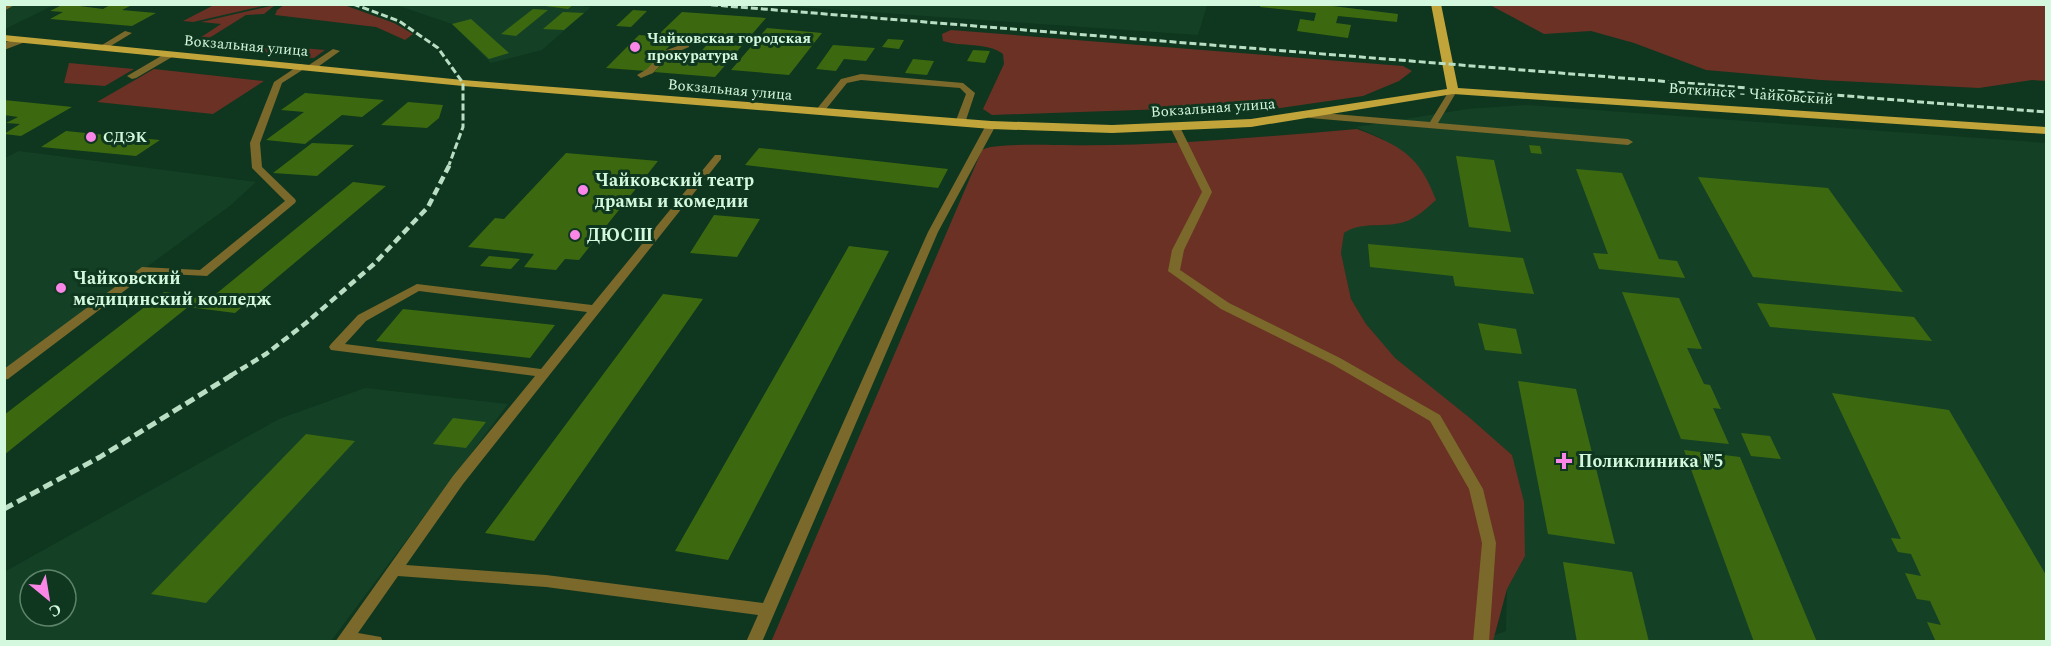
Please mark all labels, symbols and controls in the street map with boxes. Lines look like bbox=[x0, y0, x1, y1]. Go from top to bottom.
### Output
place label: Чайковская городская прокуратура bbox=[647, 27, 811, 67]
street label: Вокзальная улица bbox=[183, 29, 310, 63]
marker: Чайковская городская прокуратура bbox=[628, 40, 642, 54]
street label: Вокзальная улица bbox=[667, 73, 794, 107]
street label: Воткинск - Чайковский bbox=[1668, 77, 1834, 111]
street label: Вокзальная улица bbox=[1150, 92, 1277, 124]
place label: СДЭК bbox=[103, 126, 147, 149]
marker: СДЭК bbox=[84, 130, 98, 144]
place label: Чайковский театр драмы и комедии bbox=[595, 167, 754, 215]
marker: Чайковский театр драмы и комедии bbox=[576, 183, 590, 197]
place label: ДЮСШ bbox=[587, 222, 653, 249]
marker: ДЮСШ bbox=[568, 228, 582, 242]
place label: Чайковский медицинский колледж bbox=[73, 265, 272, 313]
marker: Чайковский медицинский колледж bbox=[54, 281, 68, 295]
place label: Поликлиника №5 bbox=[1578, 448, 1724, 475]
marker: Поликлиника №5 bbox=[1555, 452, 1573, 470]
north arrow bbox=[18, 568, 78, 628]
text: С bbox=[44, 597, 66, 623]

